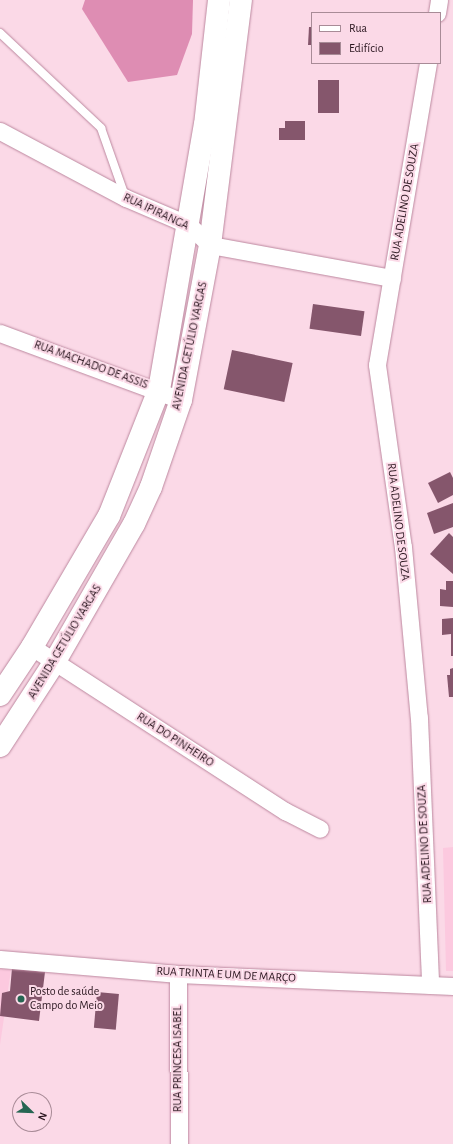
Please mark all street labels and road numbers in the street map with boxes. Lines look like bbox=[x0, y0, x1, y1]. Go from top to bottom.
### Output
street label: RUA ADELINO DE SOUZA bbox=[388, 142, 422, 262]
street label: RUA IPIRANGA bbox=[121, 190, 191, 234]
street label: AVENIDA GETÚLIO VARGAS bbox=[169, 280, 211, 412]
street label: RUA MACHADO DE ASSIS bbox=[32, 338, 150, 392]
street label: RUA ADELINO DE SOUZA bbox=[384, 462, 412, 582]
street label: AVENIDA GETÚLIO VARGAS bbox=[25, 582, 105, 702]
street label: RUA DO PINHEIRO bbox=[134, 710, 216, 770]
street label: RUA ADELINO DE SOUZA bbox=[415, 784, 435, 904]
street label: RUA TRINTA E UM DE MARÇO bbox=[156, 964, 296, 986]
street label: RUA PRINCESA ISABEL bbox=[171, 1006, 185, 1112]

